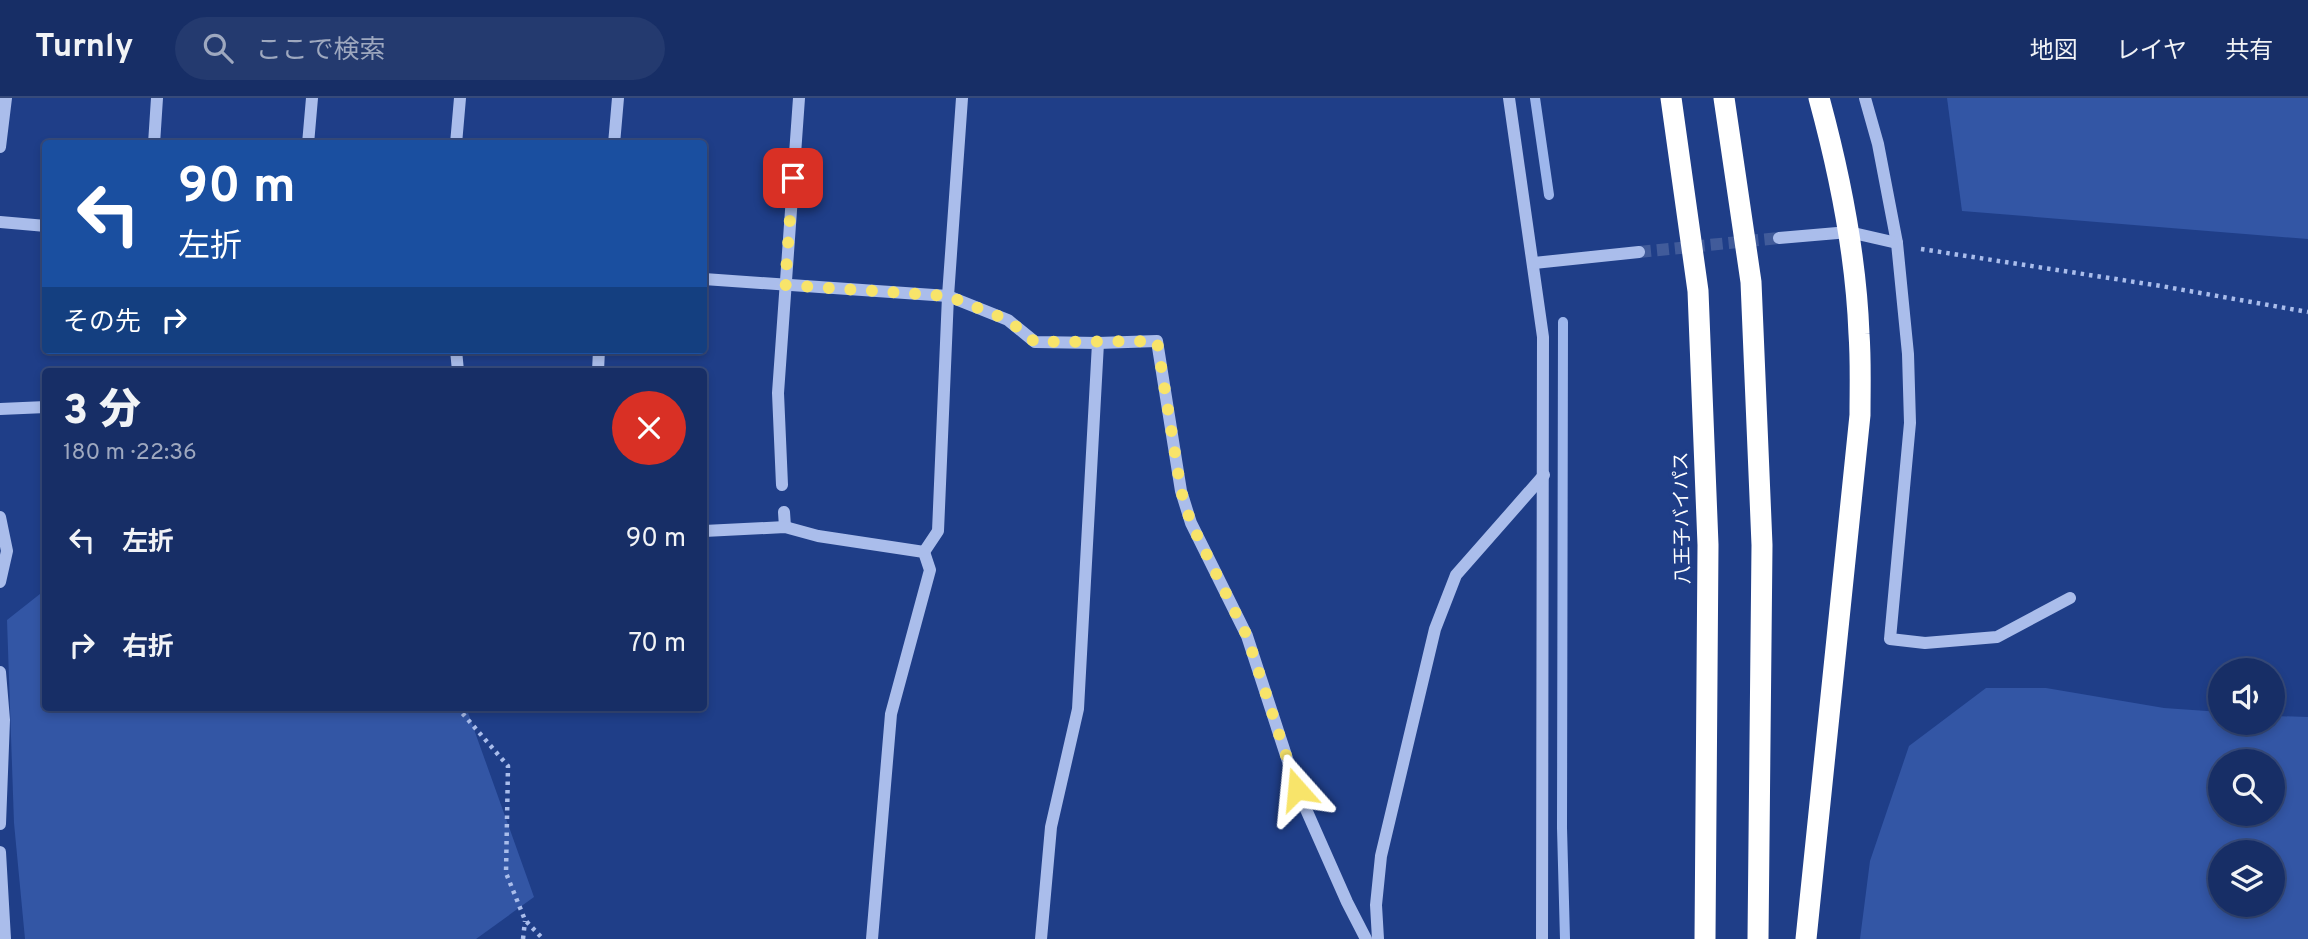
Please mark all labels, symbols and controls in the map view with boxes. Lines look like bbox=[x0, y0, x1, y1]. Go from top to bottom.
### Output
search box bbox=[175, 17, 665, 80]
text: Turnly bbox=[35, 27, 133, 69]
icon: search bbox=[199, 29, 237, 67]
text: ここで検索 bbox=[255, 35, 385, 68]
text: 地図 bbox=[2030, 37, 2078, 67]
text: レイヤ bbox=[2116, 37, 2187, 67]
text: 共有 bbox=[2225, 37, 2273, 67]
pin bbox=[763, 148, 823, 208]
text: 90 m bbox=[178, 158, 296, 220]
icon: arrive bbox=[774, 159, 812, 197]
icon: left bbox=[63, 168, 154, 259]
text: 左折 bbox=[178, 228, 242, 268]
icon: right bbox=[155, 301, 193, 339]
text: その先 bbox=[63, 307, 141, 340]
text: 3 分 bbox=[63, 386, 141, 439]
button: close bbox=[612, 391, 686, 465]
text: 180 m · 22:36 bbox=[63, 439, 197, 468]
street label: 八王子バイパス bbox=[1670, 451, 1696, 585]
icon: left bbox=[63, 521, 101, 559]
text: 90 m bbox=[626, 523, 686, 556]
text: 左折 bbox=[122, 527, 174, 560]
icon: right bbox=[63, 626, 101, 664]
text: 70 m bbox=[628, 628, 686, 661]
text: 右折 bbox=[122, 632, 174, 665]
map controls bbox=[2208, 658, 2285, 917]
button: sound bbox=[2208, 658, 2285, 735]
button: search bbox=[2208, 749, 2285, 826]
position arrow bbox=[1260, 752, 1334, 826]
button: layers bbox=[2208, 840, 2285, 917]

